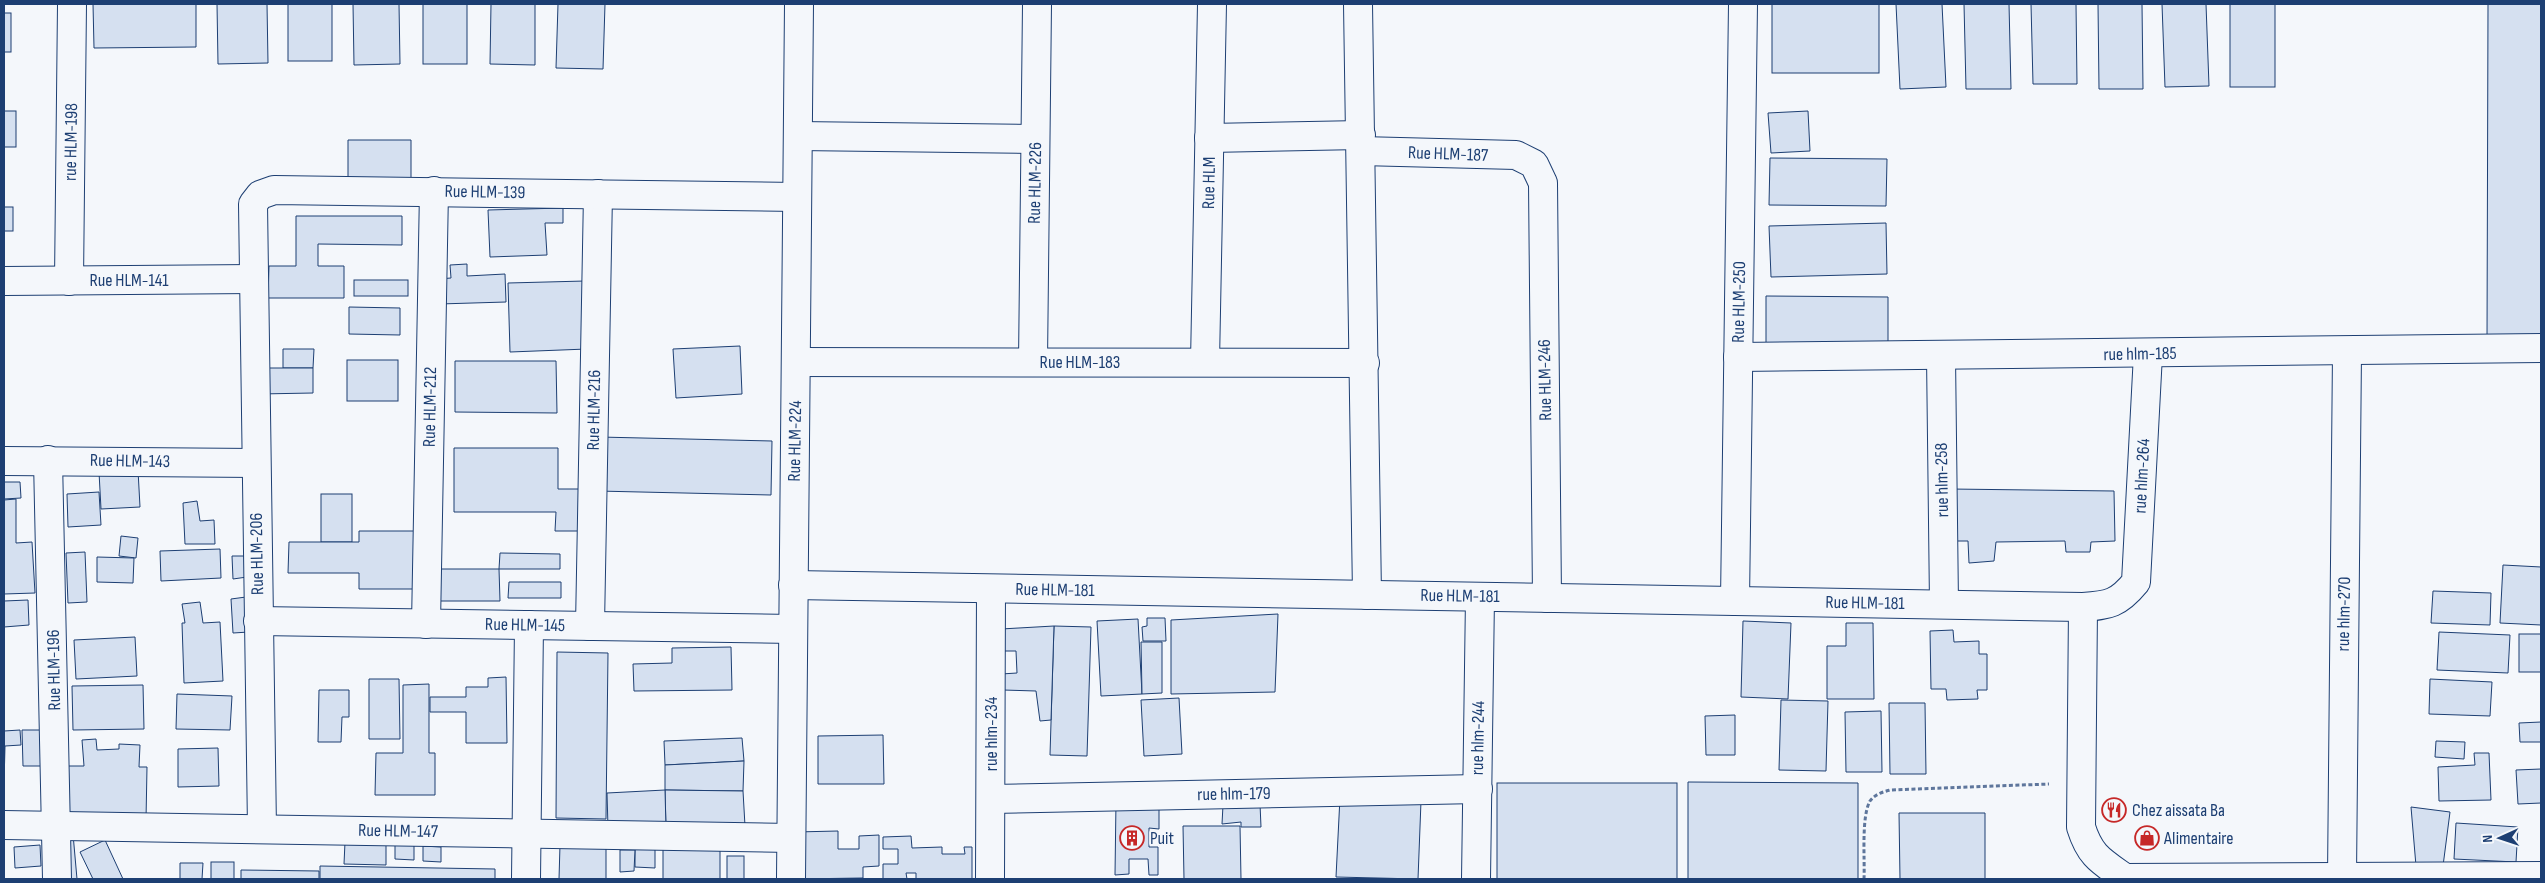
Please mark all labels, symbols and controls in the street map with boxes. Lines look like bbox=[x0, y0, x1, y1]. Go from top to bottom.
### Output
street label: rue HLM-198 bbox=[60, 103, 82, 181]
street label: Rue HLM-226 bbox=[1024, 142, 1046, 224]
street label: Rue HLM-187 bbox=[1407, 142, 1489, 166]
street label: Rue HLM bbox=[1198, 157, 1220, 209]
street label: Rue HLM-139 bbox=[444, 181, 526, 203]
street label: Rue HLM-250 bbox=[1728, 261, 1750, 343]
street label: Rue HLM-141 bbox=[89, 270, 169, 291]
street label: Rue HLM-246 bbox=[1534, 339, 1556, 421]
street label: rue hlm-185 bbox=[2103, 343, 2177, 365]
street label: Rue HLM-183 bbox=[1040, 352, 1120, 373]
street label: Rue HLM-212 bbox=[419, 367, 441, 447]
street label: Rue HLM-216 bbox=[583, 369, 605, 451]
street label: Rue HLM-224 bbox=[784, 400, 806, 482]
street label: rue hlm-264 bbox=[2130, 437, 2154, 514]
street label: rue hlm-258 bbox=[1931, 442, 1953, 517]
street label: Rue HLM-143 bbox=[90, 450, 170, 472]
street label: Rue HLM-206 bbox=[246, 513, 268, 595]
street label: rue hlm-270 bbox=[2333, 577, 2355, 651]
street label: Rue HLM-181 bbox=[1015, 579, 1096, 601]
street label: Rue HLM-181 bbox=[1420, 585, 1501, 607]
street label: Rue HLM-181 bbox=[1825, 592, 1906, 614]
street label: Rue HLM-145 bbox=[485, 614, 565, 636]
street label: Rue HLM-196 bbox=[43, 629, 65, 711]
street label: rue hlm-234 bbox=[981, 696, 1002, 771]
street label: rue hlm-244 bbox=[1467, 700, 1489, 775]
street label: rue hlm-179 bbox=[1197, 783, 1271, 805]
restaurant icon: Chez aissata Ba bbox=[2101, 797, 2127, 823]
place label: Chez aissata Ba bbox=[2132, 800, 2225, 821]
north arrow bbox=[2475, 813, 2525, 863]
street label: Rue HLM-147 bbox=[358, 820, 439, 842]
building icon: Puit bbox=[1119, 825, 1145, 851]
shop icon: Alimentaire bbox=[2134, 825, 2160, 851]
place label: Puit bbox=[1150, 828, 1174, 849]
place label: Alimentaire bbox=[2163, 828, 2233, 849]
text: N bbox=[2479, 834, 2496, 843]

